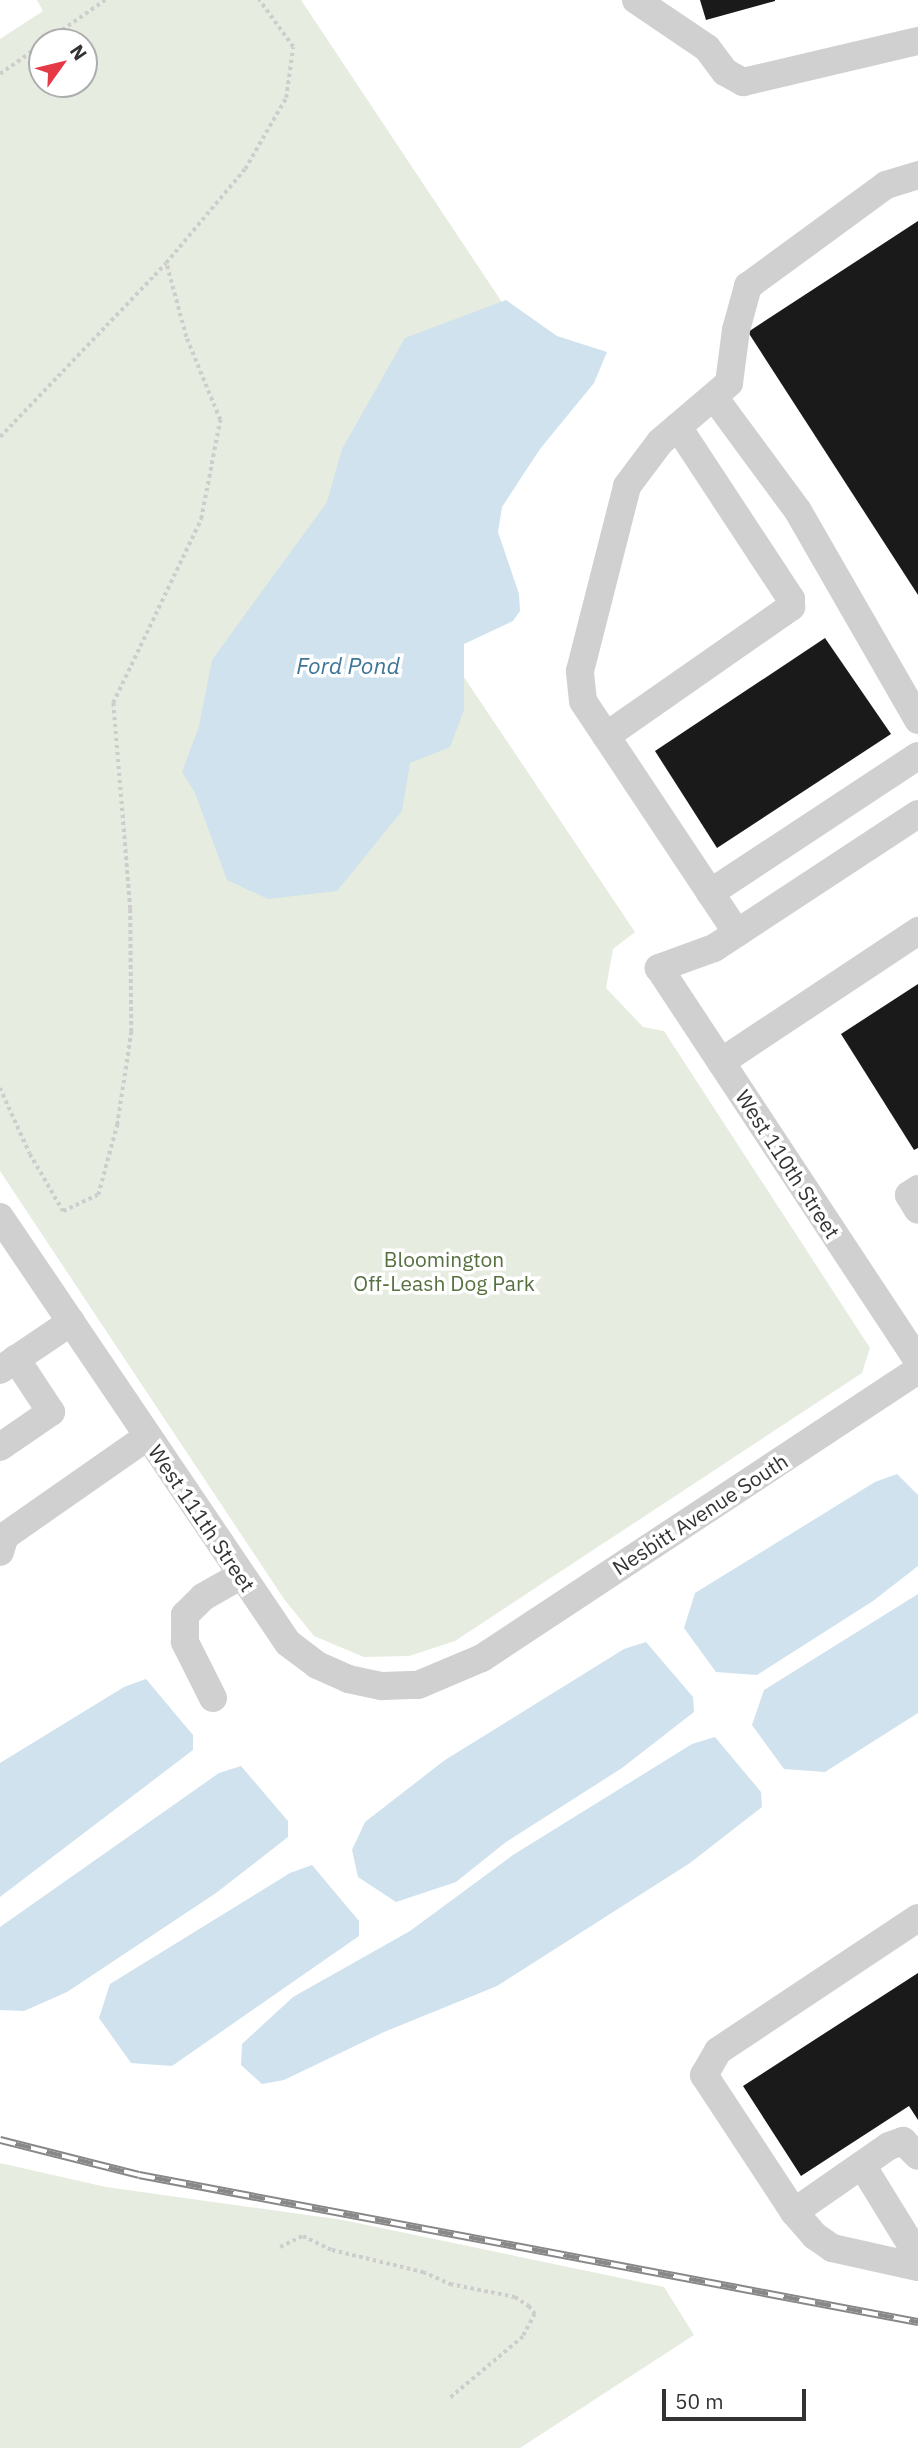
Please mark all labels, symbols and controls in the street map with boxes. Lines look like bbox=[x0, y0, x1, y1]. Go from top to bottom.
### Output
north arrow bbox=[28, 28, 98, 98]
text: N bbox=[65, 40, 93, 65]
water label: Ford Pond bbox=[296, 651, 400, 679]
street label: West 110th Street bbox=[731, 1085, 845, 1243]
park label: Bloomington Off-Leash Dog Park bbox=[353, 1246, 535, 1296]
street label: West 111th Street bbox=[143, 1440, 261, 1596]
street label: Nesbitt Avenue South bbox=[608, 1448, 792, 1580]
scale bar bbox=[666, 2374, 810, 2418]
text: 50 m bbox=[675, 2387, 724, 2415]

